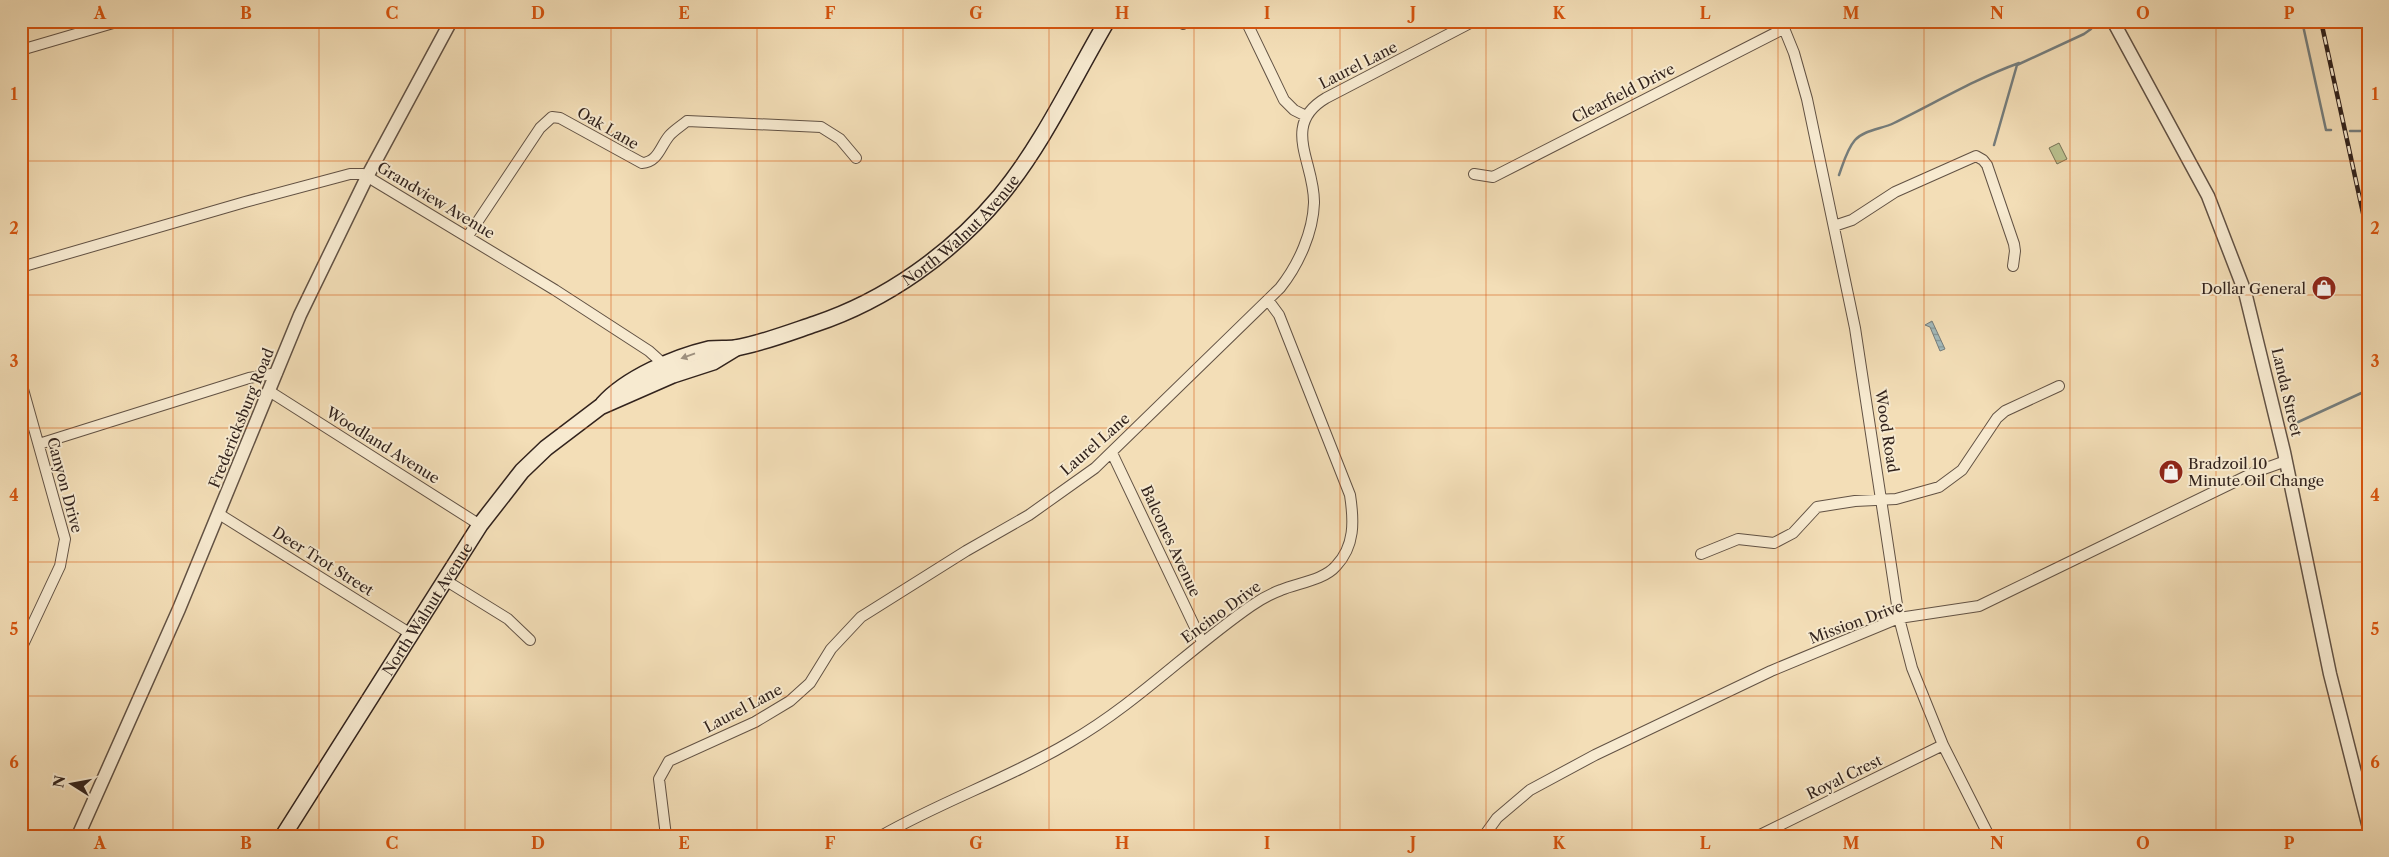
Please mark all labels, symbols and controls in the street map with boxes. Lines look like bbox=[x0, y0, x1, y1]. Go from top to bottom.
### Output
text: A bbox=[93, 3, 107, 23]
text: B bbox=[240, 3, 252, 23]
text: C bbox=[386, 3, 398, 23]
text: D bbox=[531, 3, 545, 23]
text: E bbox=[678, 3, 690, 23]
text: F bbox=[825, 3, 836, 23]
text: G bbox=[969, 3, 983, 23]
text: H bbox=[1115, 3, 1129, 23]
text: I bbox=[1264, 3, 1271, 23]
text: J bbox=[1407, 3, 1416, 23]
text: K bbox=[1553, 3, 1567, 23]
text: L bbox=[1699, 3, 1711, 23]
text: M bbox=[1843, 3, 1860, 23]
text: N bbox=[1990, 3, 2004, 23]
text: O bbox=[2136, 3, 2150, 23]
text: P bbox=[2284, 3, 2295, 23]
street label: Laurel Lane bbox=[1316, 37, 1400, 93]
street label: Clearfield Drive bbox=[1568, 59, 1678, 127]
text: 1 bbox=[10, 84, 18, 104]
text: 1 bbox=[2371, 84, 2379, 104]
street label: Oak Lane bbox=[574, 103, 642, 153]
street label: Grandview Avenue bbox=[374, 157, 498, 243]
street label: North Walnut Avenue bbox=[898, 171, 1023, 289]
text: 2 bbox=[9, 218, 19, 238]
text: 2 bbox=[2370, 218, 2380, 238]
shop icon: Dollar General bbox=[2311, 275, 2337, 301]
place label: Dollar General bbox=[2201, 279, 2307, 298]
street label: Fredericksburg Road bbox=[204, 345, 278, 491]
street label: Landa Street bbox=[2268, 346, 2307, 439]
text: 3 bbox=[9, 351, 19, 371]
text: 3 bbox=[2370, 351, 2380, 371]
one-way arrow bbox=[681, 353, 696, 360]
street label: Wood Road bbox=[1871, 387, 1903, 474]
street label: Woodland Avenue bbox=[322, 402, 443, 488]
street label: Laurel Lane bbox=[1057, 409, 1133, 479]
street label: Canyon Drive bbox=[43, 435, 87, 535]
place label: Bradzoil 10 Minute Oil Change bbox=[2188, 454, 2324, 490]
shop icon: Bradzoil 10 Minute Oil Change bbox=[2158, 459, 2184, 485]
street label: Balcones Avenue bbox=[1137, 482, 1205, 600]
text: 4 bbox=[9, 485, 19, 505]
text: 4 bbox=[2370, 485, 2380, 505]
street label: Deer Trot Street bbox=[269, 522, 378, 600]
street label: North Walnut Avenue bbox=[378, 539, 476, 679]
street label: Encino Drive bbox=[1177, 577, 1265, 647]
street label: Mission Drive bbox=[1806, 596, 1906, 648]
text: 5 bbox=[10, 619, 19, 639]
text: 5 bbox=[2371, 619, 2380, 639]
street label: Laurel Lane bbox=[701, 680, 785, 736]
street label: Royal Crest bbox=[1803, 750, 1886, 803]
text: 6 bbox=[9, 752, 19, 772]
text: 6 bbox=[2370, 752, 2380, 772]
north arrow bbox=[48, 760, 98, 810]
text: N bbox=[49, 774, 69, 789]
text: A bbox=[93, 833, 107, 853]
text: B bbox=[240, 833, 252, 853]
text: C bbox=[386, 833, 398, 853]
text: D bbox=[531, 833, 545, 853]
text: E bbox=[678, 833, 690, 853]
text: F bbox=[825, 833, 836, 853]
text: G bbox=[969, 833, 983, 853]
text: H bbox=[1115, 833, 1129, 853]
text: I bbox=[1264, 833, 1271, 853]
text: J bbox=[1407, 833, 1416, 853]
text: K bbox=[1553, 833, 1567, 853]
text: L bbox=[1699, 833, 1711, 853]
text: M bbox=[1843, 833, 1860, 853]
text: N bbox=[1990, 833, 2004, 853]
text: O bbox=[2136, 833, 2150, 853]
text: P bbox=[2284, 833, 2295, 853]

